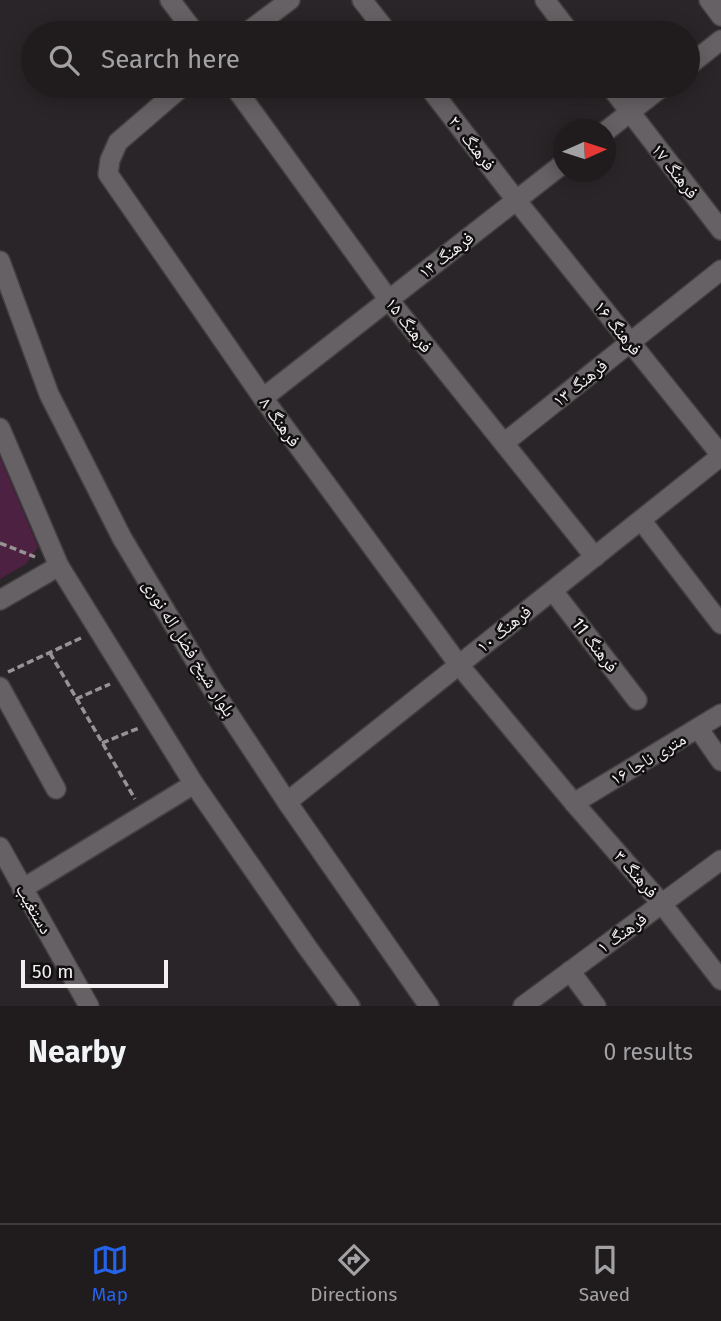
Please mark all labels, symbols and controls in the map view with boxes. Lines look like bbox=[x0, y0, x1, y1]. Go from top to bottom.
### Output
search box bbox=[21, 21, 700, 98]
icon: search bbox=[45, 41, 83, 79]
text: Search here bbox=[101, 44, 240, 75]
street label: فرهنگ ۲۰ bbox=[444, 111, 500, 175]
north arrow bbox=[553, 119, 616, 182]
street label: فرهنگ ۱۷ bbox=[647, 139, 703, 203]
street label: فرهنگ ۱۴ bbox=[414, 227, 478, 283]
street label: فرهنگ ۱۵ bbox=[381, 293, 437, 357]
street label: فرهنگ ۱۶ bbox=[589, 296, 647, 360]
street label: فرهنگ ۱۳ bbox=[548, 354, 612, 412]
street label: فرهنگ ۸ bbox=[255, 393, 305, 451]
street label: بلوار شیخ فضل اله نوری bbox=[137, 575, 240, 722]
street label: فرهنگ ۱۰ bbox=[472, 600, 536, 658]
street label: فرهنگ 11 bbox=[567, 613, 623, 677]
street label: ۱۶ متری ناجا bbox=[606, 728, 690, 790]
street label: فرهنگ ۳ bbox=[609, 846, 663, 902]
street label: دستغیب bbox=[11, 880, 57, 938]
street label: فرهنگ ۱ bbox=[593, 908, 651, 958]
scale bar bbox=[21, 957, 168, 989]
text: 50 m bbox=[32, 960, 73, 983]
text: Nearby bbox=[28, 1034, 126, 1070]
text: 0 results bbox=[603, 1038, 693, 1066]
tab: Map bbox=[91, 1241, 129, 1306]
tab: Directions bbox=[310, 1241, 397, 1306]
tab: Saved bbox=[579, 1241, 630, 1306]

